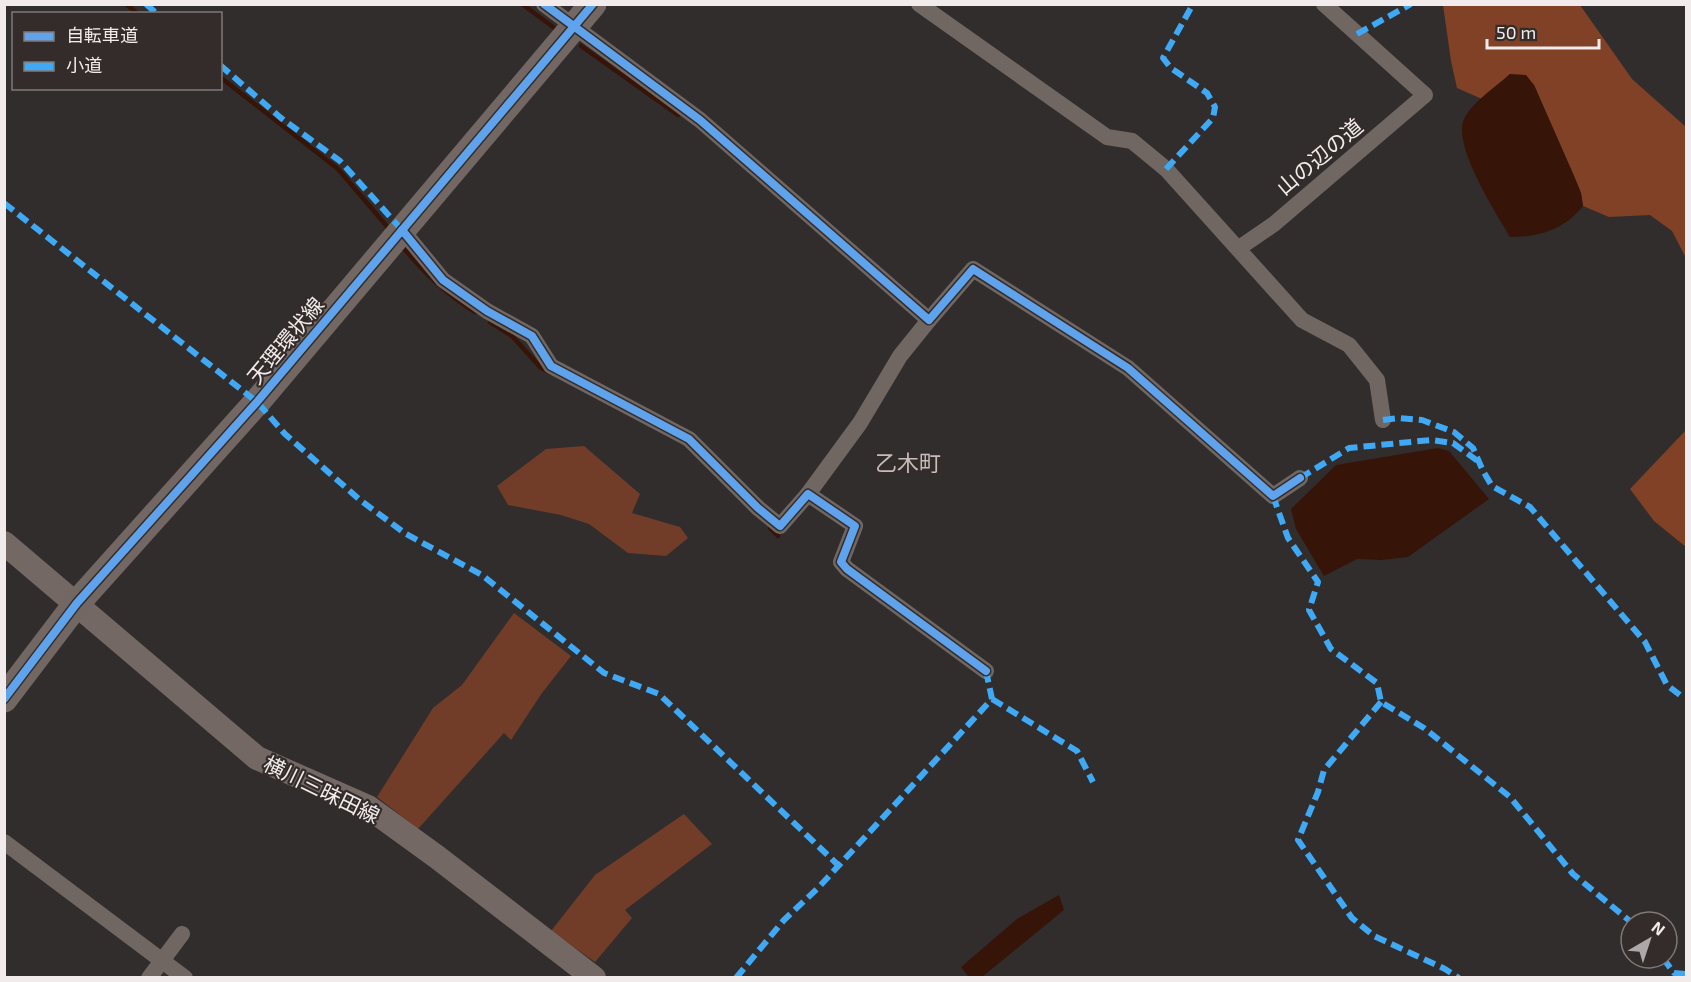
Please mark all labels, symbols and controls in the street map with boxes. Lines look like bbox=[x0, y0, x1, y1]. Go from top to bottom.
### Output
legend bbox=[12, 12, 222, 90]
scale bar bbox=[1487, 12, 1600, 50]
text: 50 m bbox=[1496, 21, 1536, 43]
text: 自転車道 bbox=[66, 24, 138, 46]
text: 小道 bbox=[66, 54, 102, 76]
street label: 山の辺の道 bbox=[1271, 113, 1367, 199]
street label: 天理環状線 bbox=[242, 292, 328, 388]
district label: 乙木町 bbox=[875, 449, 941, 475]
street label: 横川三昧田線 bbox=[260, 750, 384, 828]
north arrow bbox=[1619, 910, 1679, 970]
text: N bbox=[1648, 917, 1669, 939]

